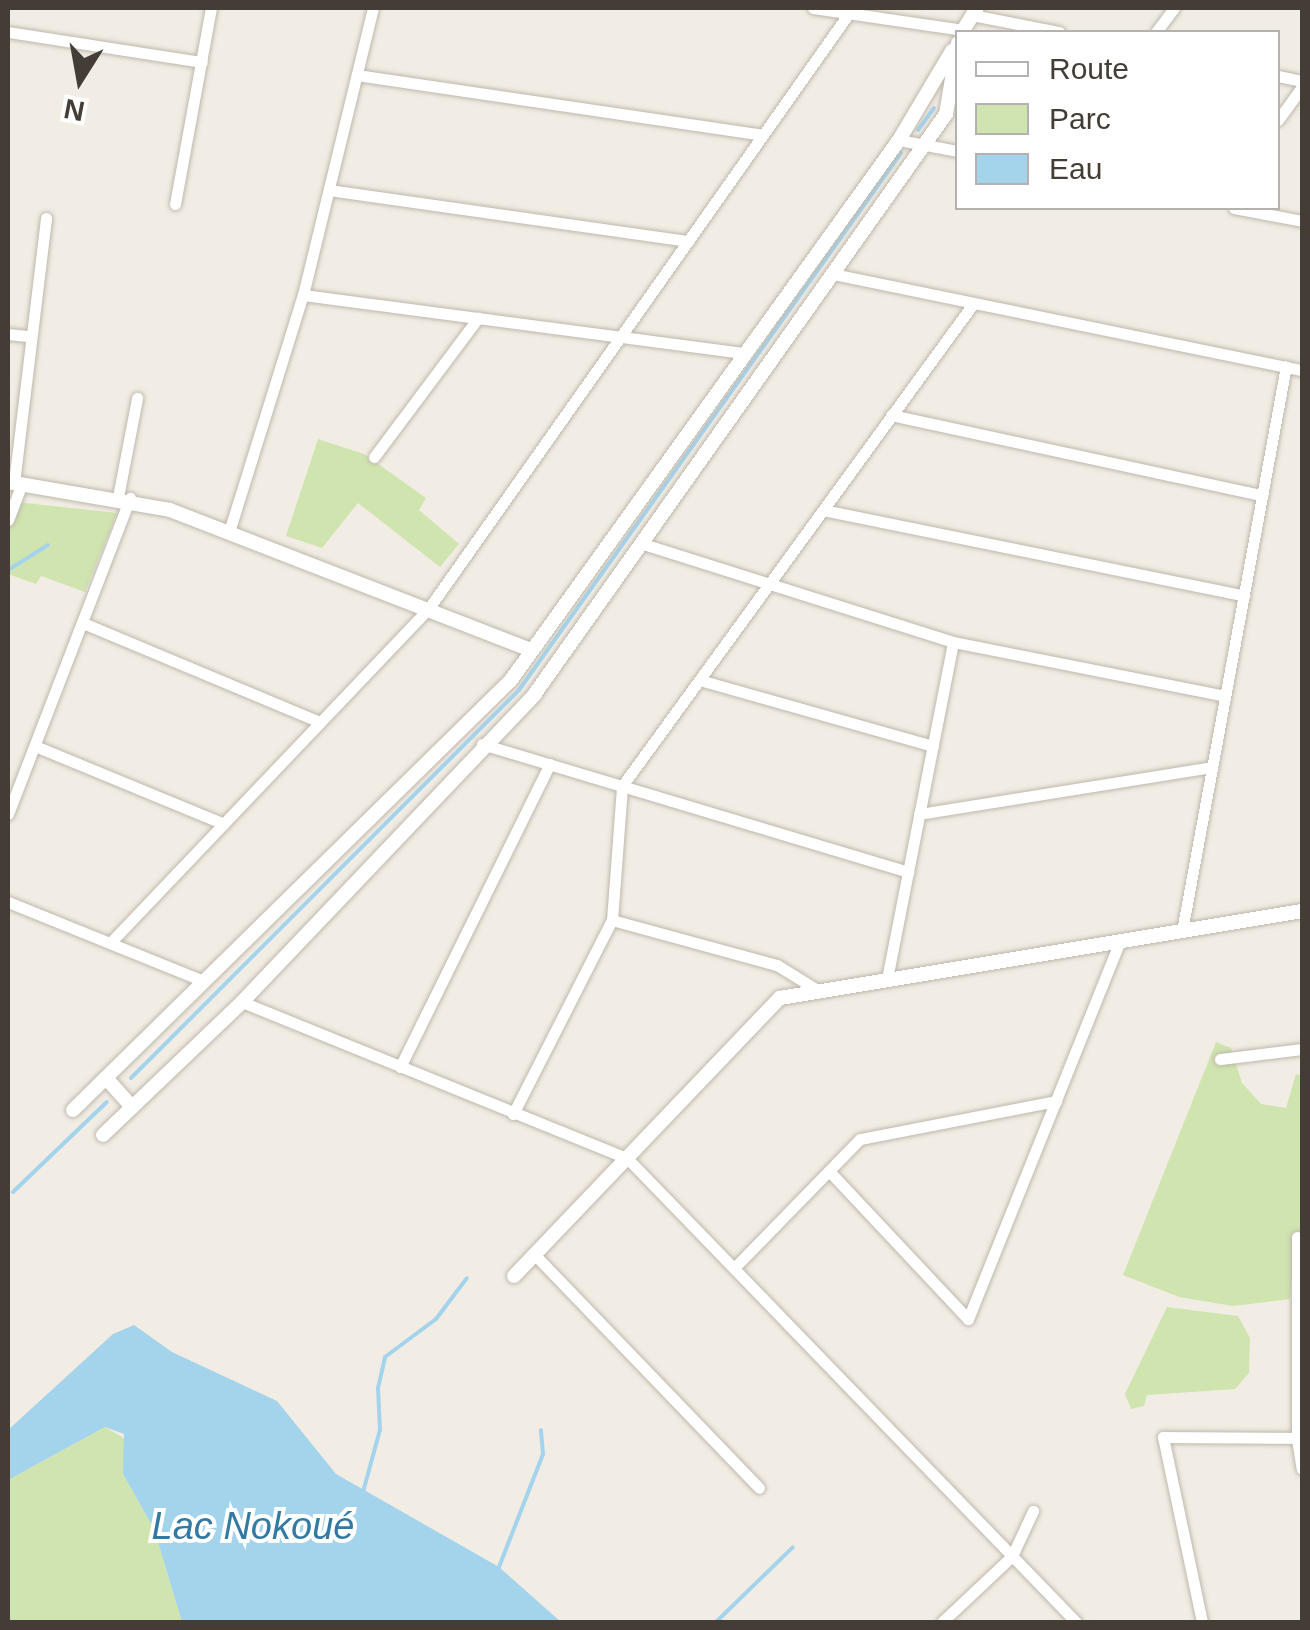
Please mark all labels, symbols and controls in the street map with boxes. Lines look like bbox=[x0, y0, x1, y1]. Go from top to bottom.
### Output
north arrow bbox=[30, 30, 130, 130]
legend bbox=[955, 30, 1280, 210]
text: Route bbox=[1049, 52, 1129, 85]
text: N bbox=[61, 93, 87, 127]
text: Parc bbox=[1049, 102, 1111, 135]
text: Eau bbox=[1049, 152, 1102, 185]
water label: Lac Nokoué bbox=[152, 1504, 354, 1550]

